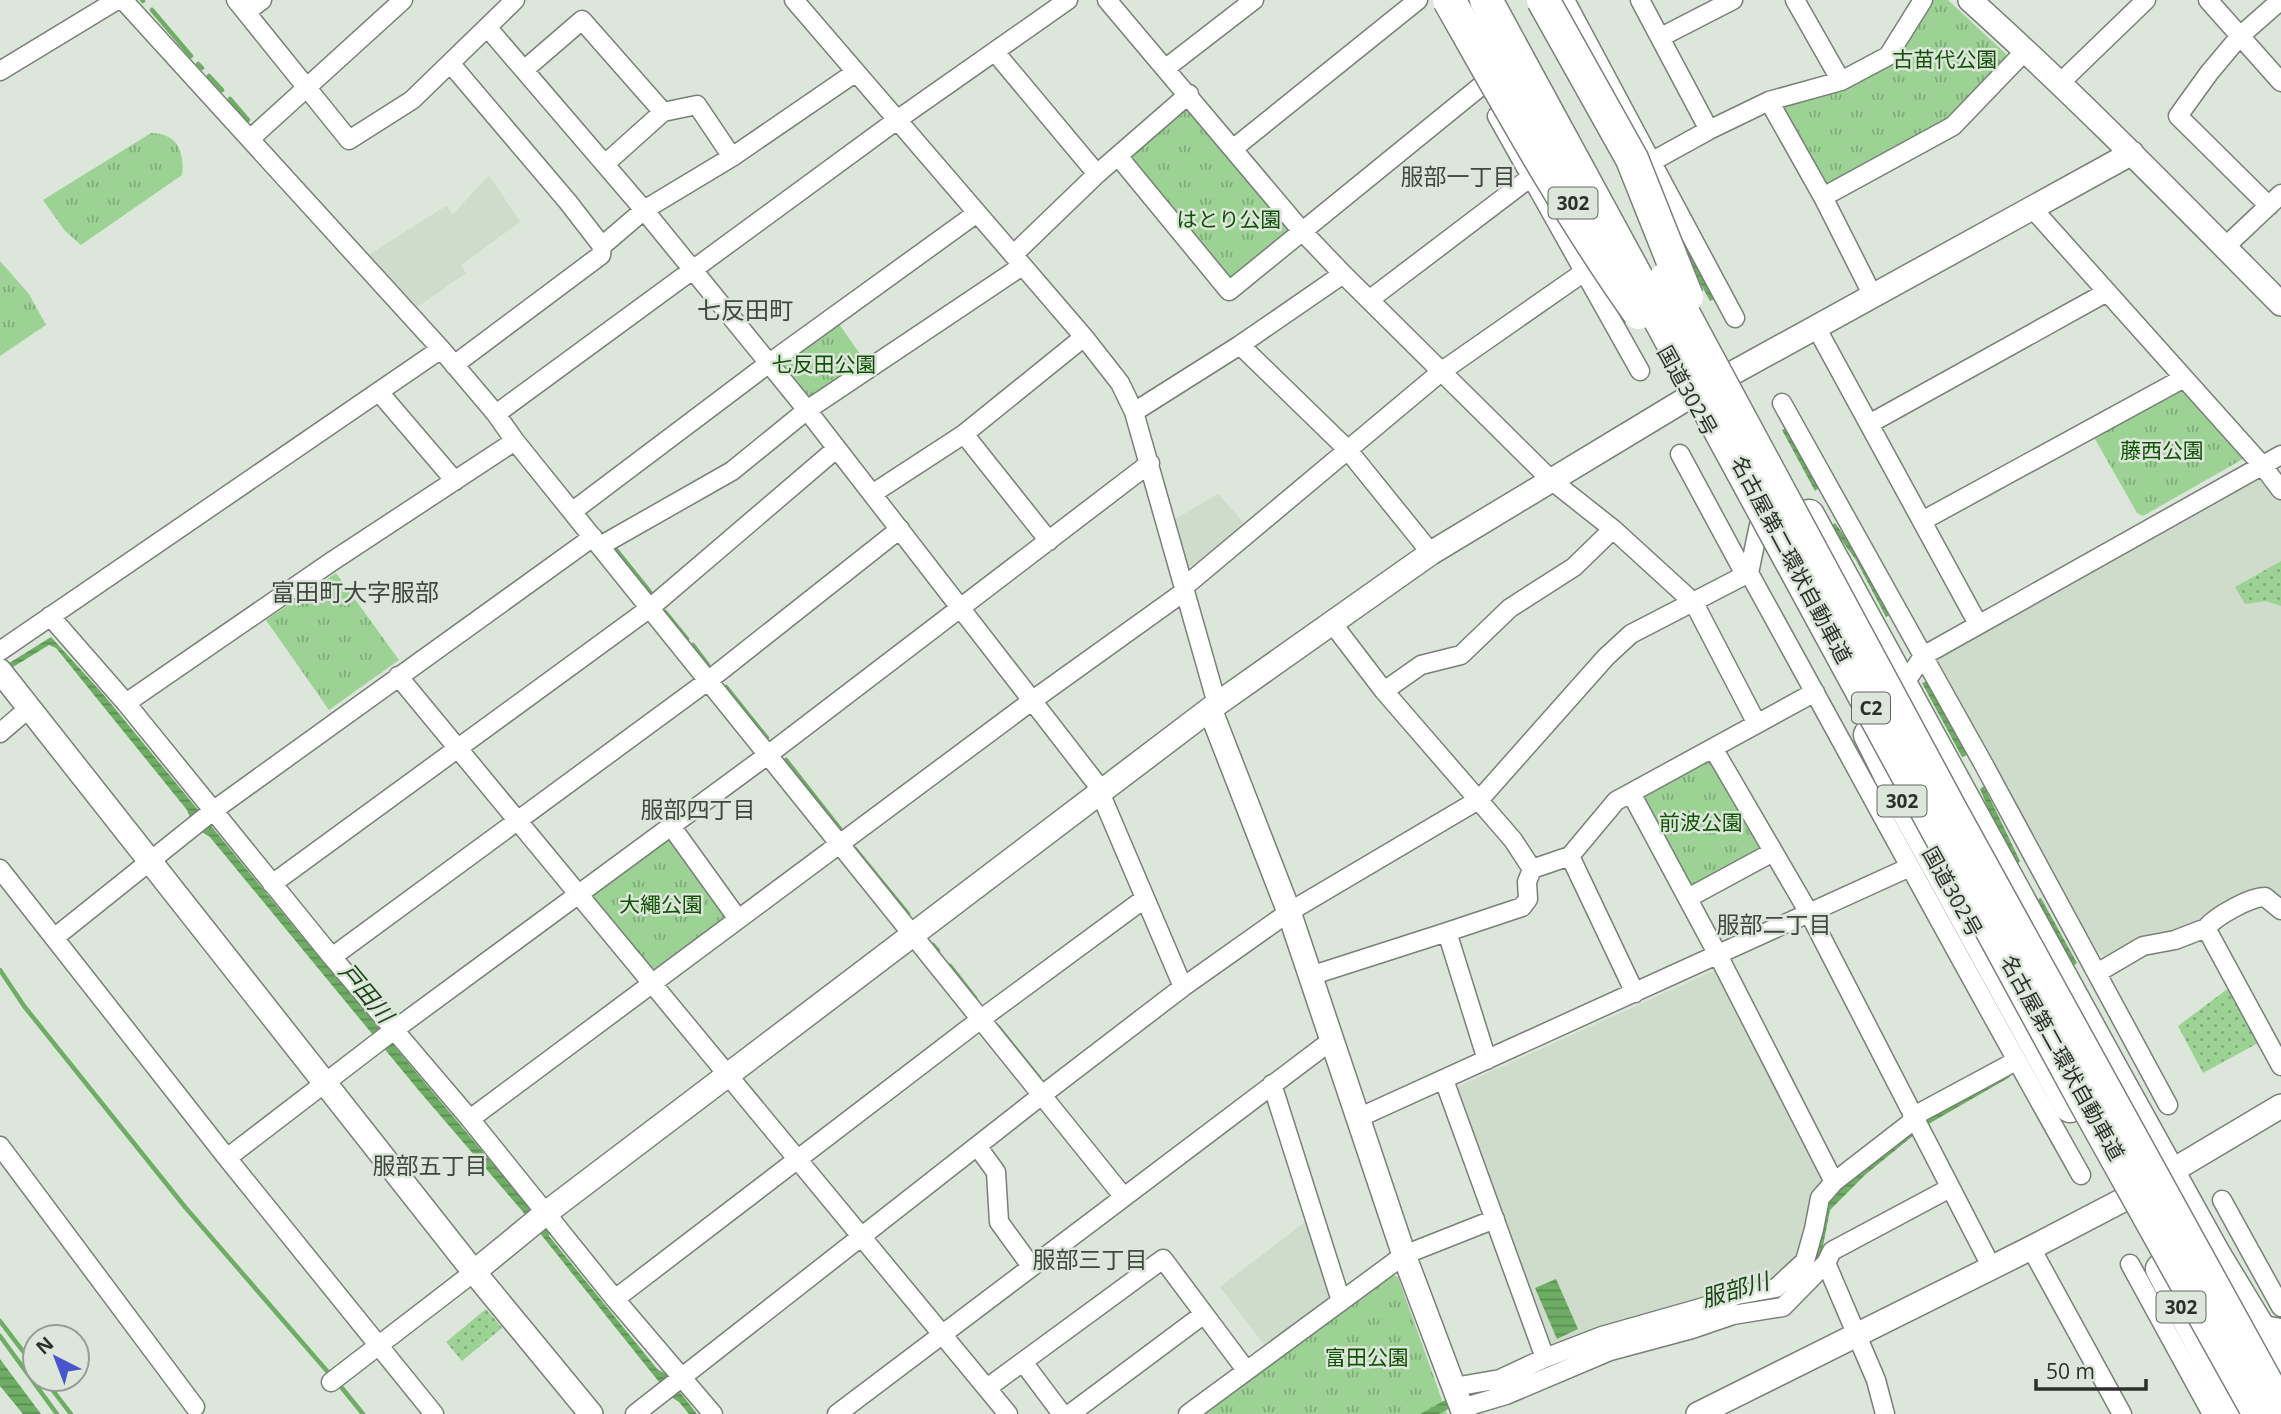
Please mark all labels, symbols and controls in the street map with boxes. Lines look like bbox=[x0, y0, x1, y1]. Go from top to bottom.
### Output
park label: 古苗代公園 bbox=[1893, 45, 1998, 73]
district label: 服部一丁目 bbox=[1401, 160, 1516, 192]
road number: 302 bbox=[1548, 188, 1598, 218]
park label: はとり公園 bbox=[1177, 205, 1282, 233]
district label: 七反田町 bbox=[697, 293, 793, 326]
street label: 国道302号 bbox=[1652, 340, 1724, 441]
park label: 七反田公園 bbox=[772, 350, 877, 378]
park label: 藤西公園 bbox=[2120, 436, 2204, 464]
street label: 名古屋第二環状自動車道 bbox=[1725, 451, 1858, 668]
district label: 富田町大字服部 bbox=[271, 575, 439, 608]
road number: C2 bbox=[1852, 692, 1890, 723]
road number: 302 bbox=[1878, 786, 1926, 816]
district label: 服部四丁目 bbox=[641, 793, 756, 825]
park label: 前波公園 bbox=[1659, 808, 1743, 836]
street label: 国道302号 bbox=[1917, 841, 1989, 942]
park label: 大繩公園 bbox=[619, 890, 703, 918]
district label: 服部二丁目 bbox=[1717, 908, 1832, 940]
street label: 名古屋第二環状自動車道 bbox=[1995, 950, 2131, 1165]
water label: 戸田川 bbox=[332, 956, 403, 1031]
district label: 服部五丁目 bbox=[373, 1149, 488, 1181]
district label: 服部三丁目 bbox=[1033, 1243, 1148, 1275]
water label: 服部川 bbox=[1697, 1263, 1775, 1314]
road number: 302 bbox=[2156, 1292, 2206, 1322]
north arrow bbox=[21, 1323, 91, 1393]
text: N bbox=[30, 1331, 59, 1360]
park label: 富田公園 bbox=[1325, 1343, 1409, 1371]
scale bar bbox=[2036, 1348, 2146, 1392]
text: 50 m bbox=[2046, 1357, 2095, 1385]

